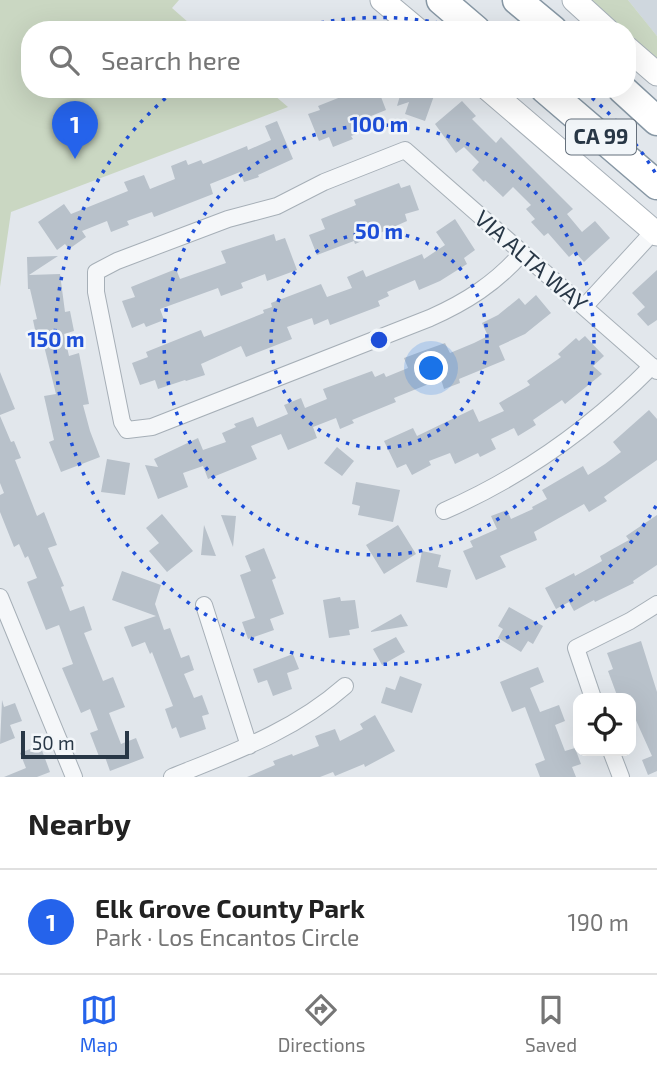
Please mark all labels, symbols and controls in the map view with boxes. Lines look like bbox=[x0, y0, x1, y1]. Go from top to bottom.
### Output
search box bbox=[21, 21, 636, 98]
icon: search bbox=[45, 41, 83, 79]
text: Search here bbox=[101, 44, 241, 75]
pin: 1 bbox=[52, 101, 98, 159]
text: 100 m bbox=[350, 111, 408, 136]
road number: CA 99 bbox=[566, 120, 636, 154]
street label: VIA ALTA WAY bbox=[470, 204, 594, 317]
text: 50 m bbox=[355, 218, 403, 243]
text: 150 m bbox=[28, 326, 84, 351]
centre of rings bbox=[367, 328, 391, 352]
your location bbox=[414, 351, 448, 385]
map controls bbox=[573, 693, 636, 756]
button: locate bbox=[573, 693, 636, 756]
scale bar bbox=[21, 728, 130, 760]
text: 50 m bbox=[32, 731, 75, 754]
text: Nearby bbox=[28, 805, 131, 841]
text: Elk Grove County Park bbox=[95, 892, 365, 923]
text: 1 bbox=[46, 908, 56, 936]
text: 190 m bbox=[568, 908, 629, 936]
text: Park · Los Encantos Circle bbox=[95, 923, 359, 951]
tab: Map bbox=[80, 991, 118, 1056]
tab: Directions bbox=[278, 991, 365, 1056]
tab: Saved bbox=[525, 991, 577, 1056]

